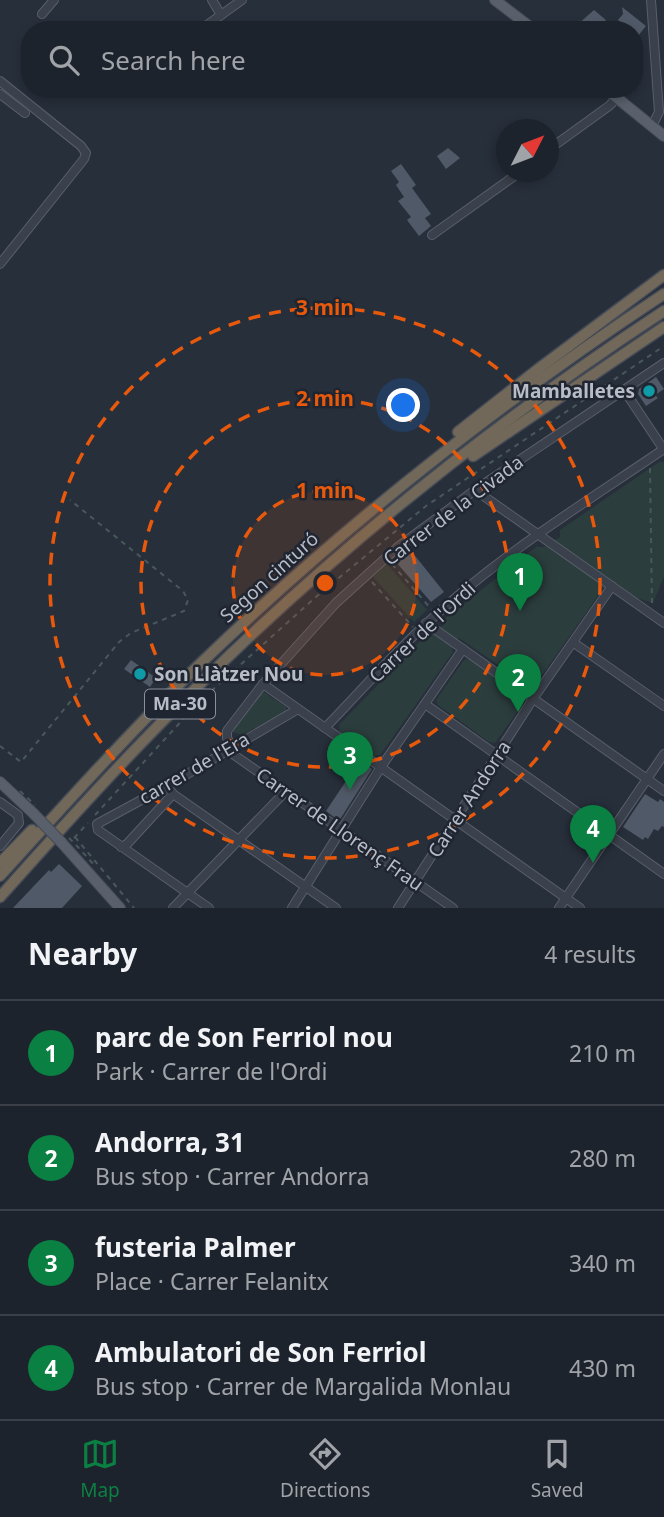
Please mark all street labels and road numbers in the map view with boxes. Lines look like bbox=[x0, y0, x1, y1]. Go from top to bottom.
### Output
street label: Carrer de la Civada bbox=[378, 449, 528, 571]
street label: Segon cinturó bbox=[214, 526, 324, 628]
street label: Carrer de l'Ordi bbox=[363, 576, 481, 688]
road number: Ma-30 bbox=[145, 690, 215, 718]
street label: carrer de l'Era bbox=[134, 726, 254, 810]
street label: Carrer Andorra bbox=[421, 736, 517, 862]
street label: Carrer de Llorenç Frau bbox=[251, 761, 429, 897]

